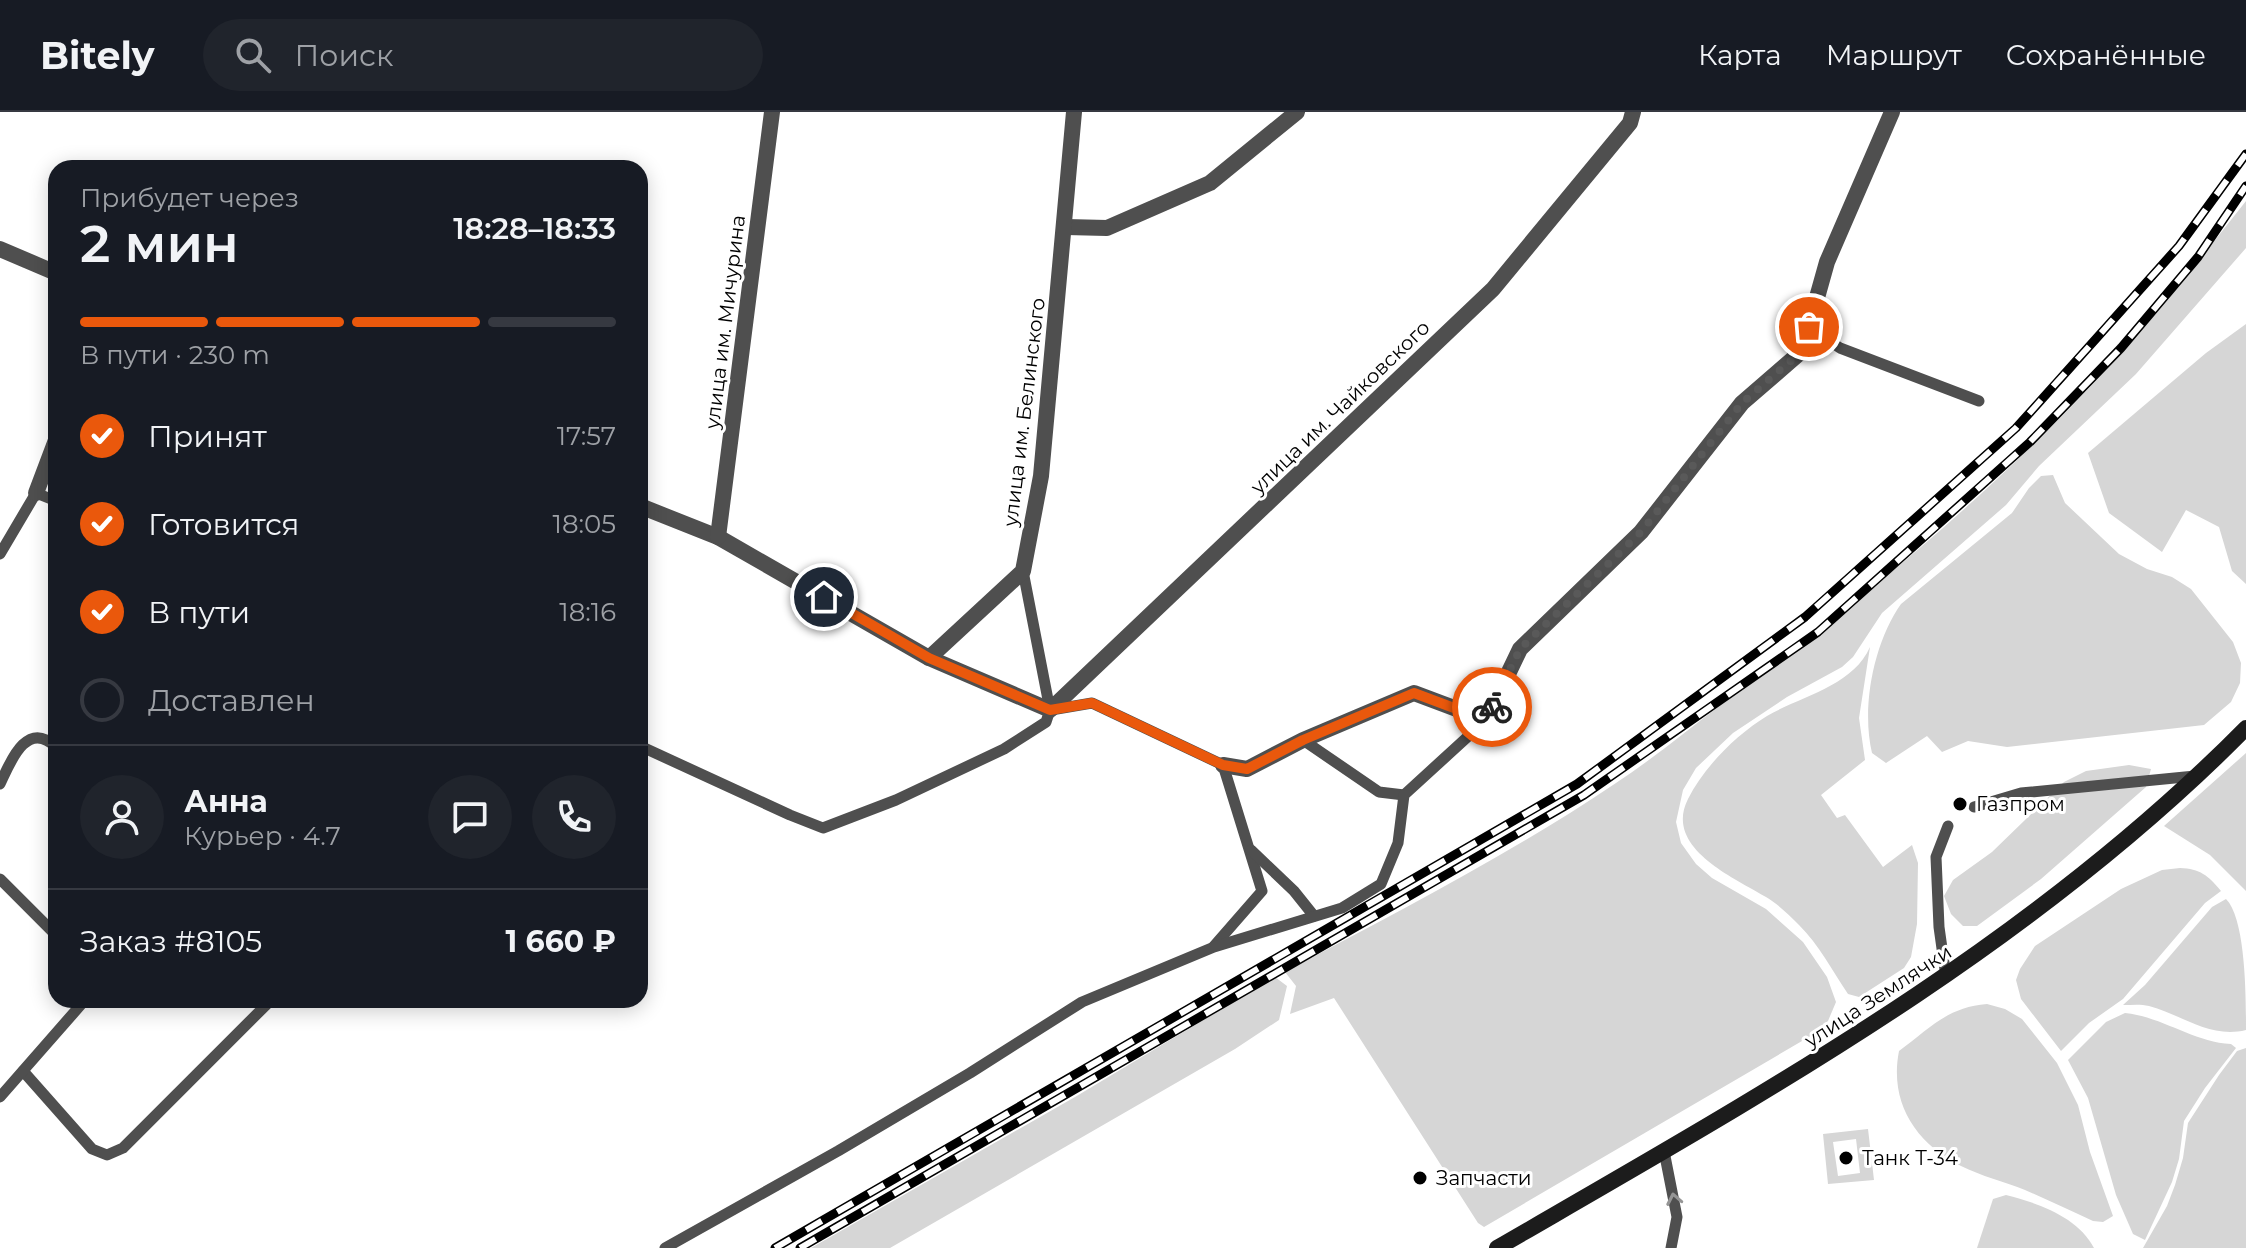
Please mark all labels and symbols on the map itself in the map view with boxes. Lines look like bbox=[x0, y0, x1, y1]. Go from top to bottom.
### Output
street label: улица им. Мичурина bbox=[700, 214, 750, 431]
pin bbox=[1775, 293, 1843, 361]
street label: улица им. Белинского bbox=[998, 296, 1050, 529]
street label: улица им. Чайковского bbox=[1245, 315, 1435, 500]
pin bbox=[790, 563, 858, 631]
courier bbox=[1452, 667, 1532, 747]
place label: Газпром bbox=[1976, 792, 2065, 816]
marker: Газпром bbox=[1951, 795, 1969, 813]
street label: улица Землячки bbox=[1799, 940, 1956, 1053]
place label: Танк Т-34 bbox=[1862, 1146, 1958, 1170]
marker: Танк Т-34 bbox=[1837, 1149, 1855, 1167]
place label: Запчасти bbox=[1436, 1166, 1531, 1190]
marker: Запчасти bbox=[1411, 1169, 1429, 1187]
one-way arrow bbox=[1666, 1193, 1683, 1207]

